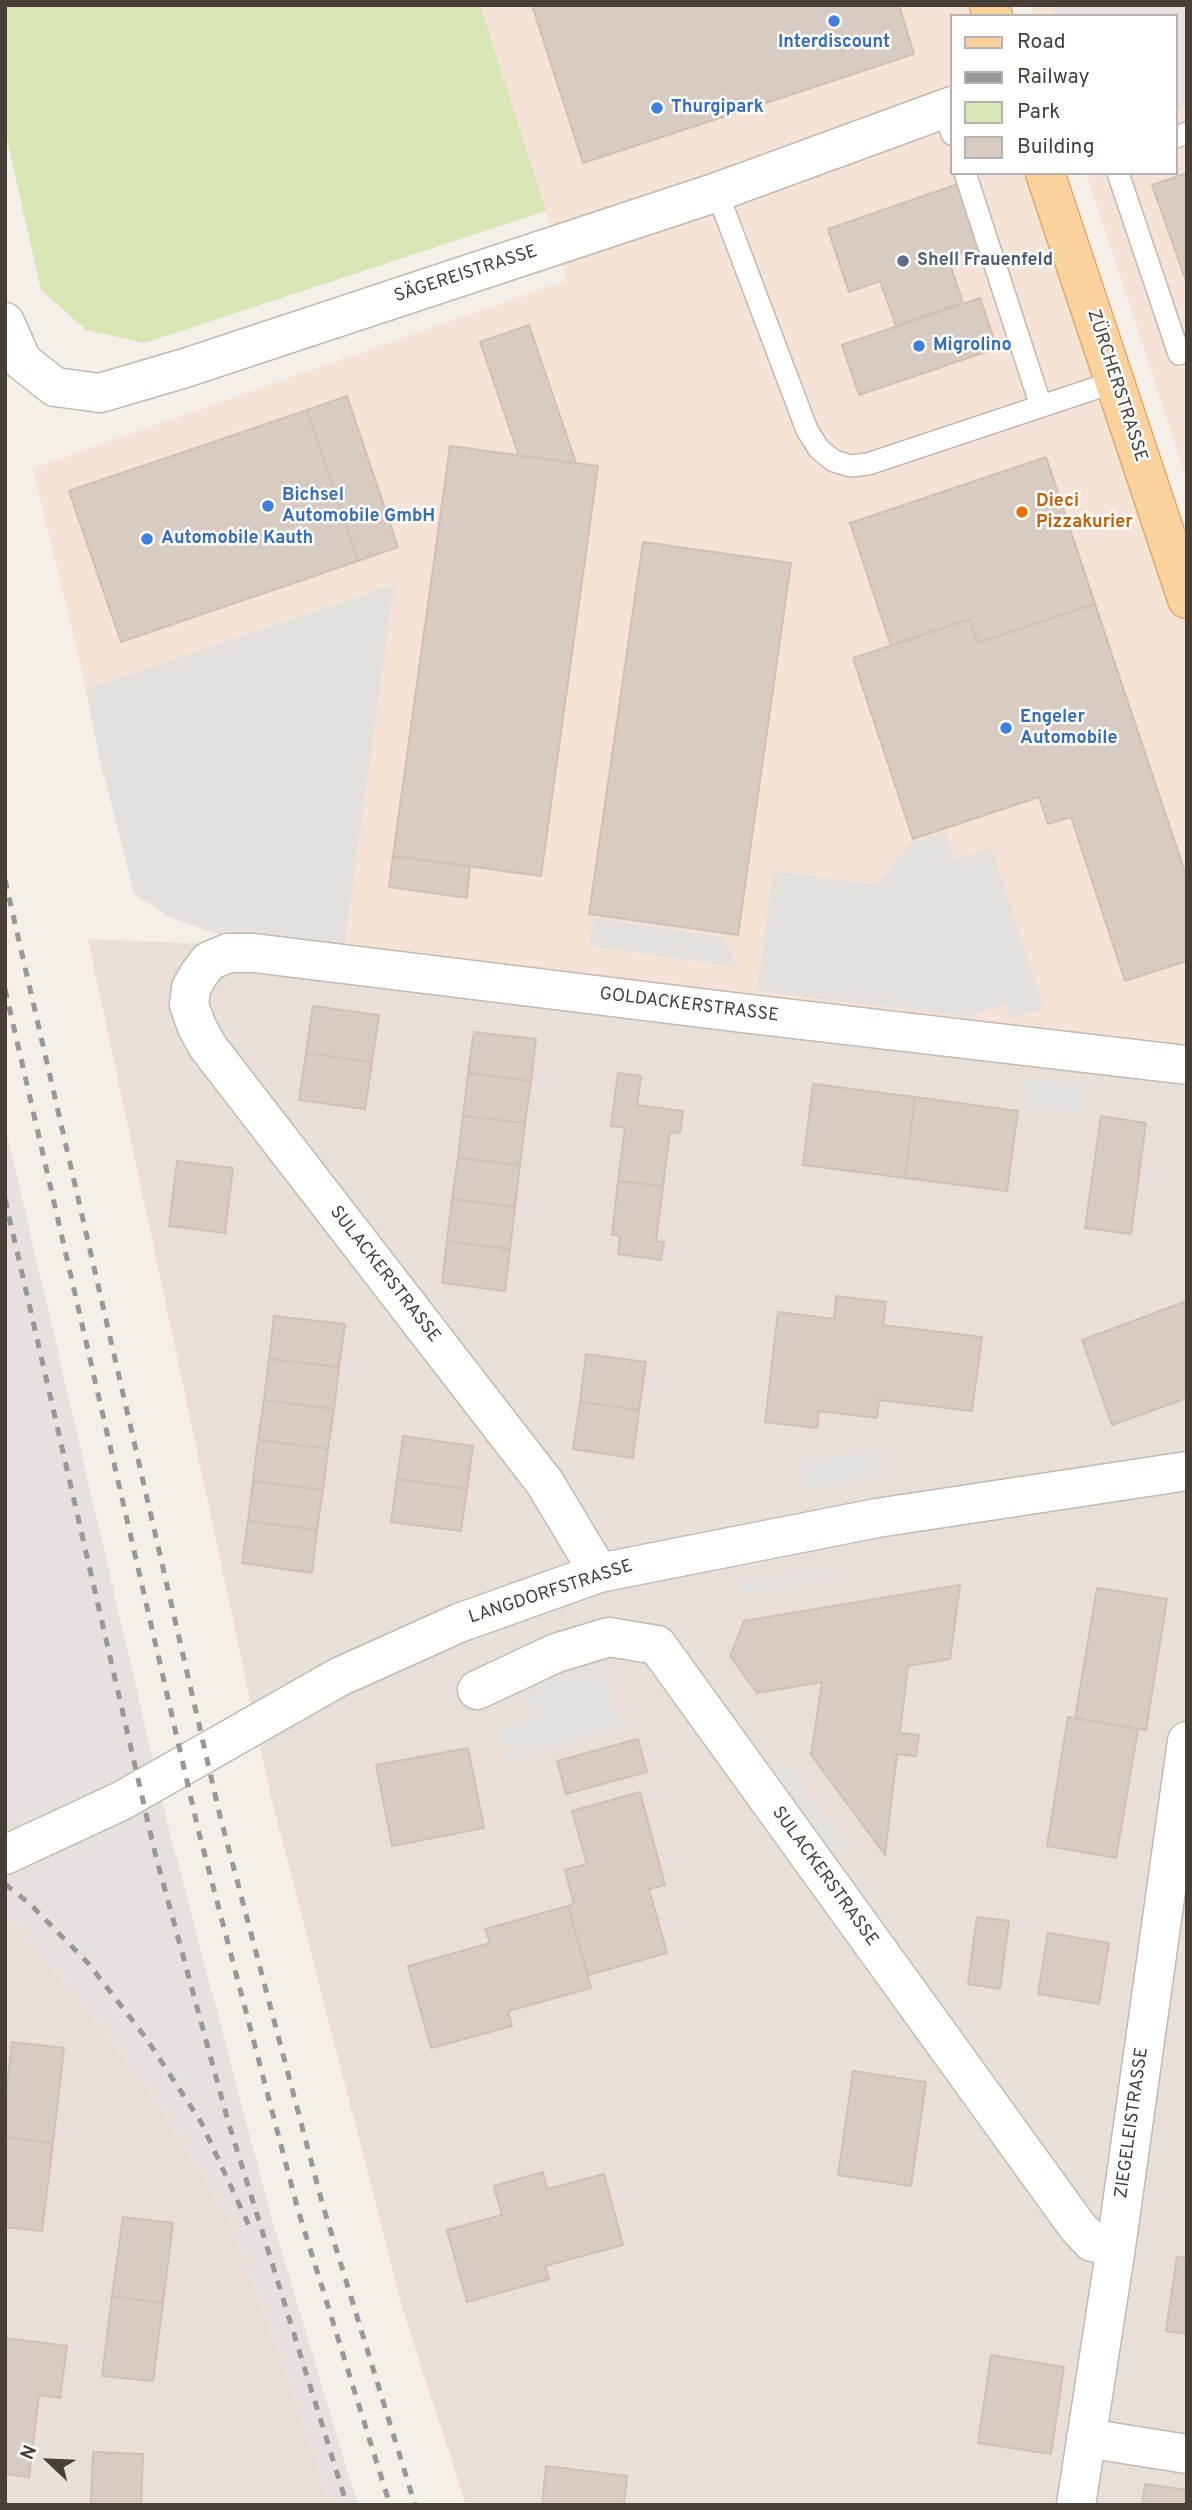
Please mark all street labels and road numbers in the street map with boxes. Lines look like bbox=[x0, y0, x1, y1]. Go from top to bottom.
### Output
street label: SÄGEREISTRASSE bbox=[392, 242, 540, 308]
street label: ZÜRCHERSTRASSE bbox=[1081, 307, 1151, 465]
street label: GOLDACKERSTRASSE bbox=[598, 984, 780, 1028]
street label: SULACKERSTRASSE bbox=[324, 1202, 444, 1348]
street label: LANGDORFSTRASSE bbox=[466, 1556, 636, 1630]
street label: SULACKERSTRASSE bbox=[766, 1803, 882, 1951]
street label: ZIEGELEISTRASSE bbox=[1112, 2046, 1154, 2200]

